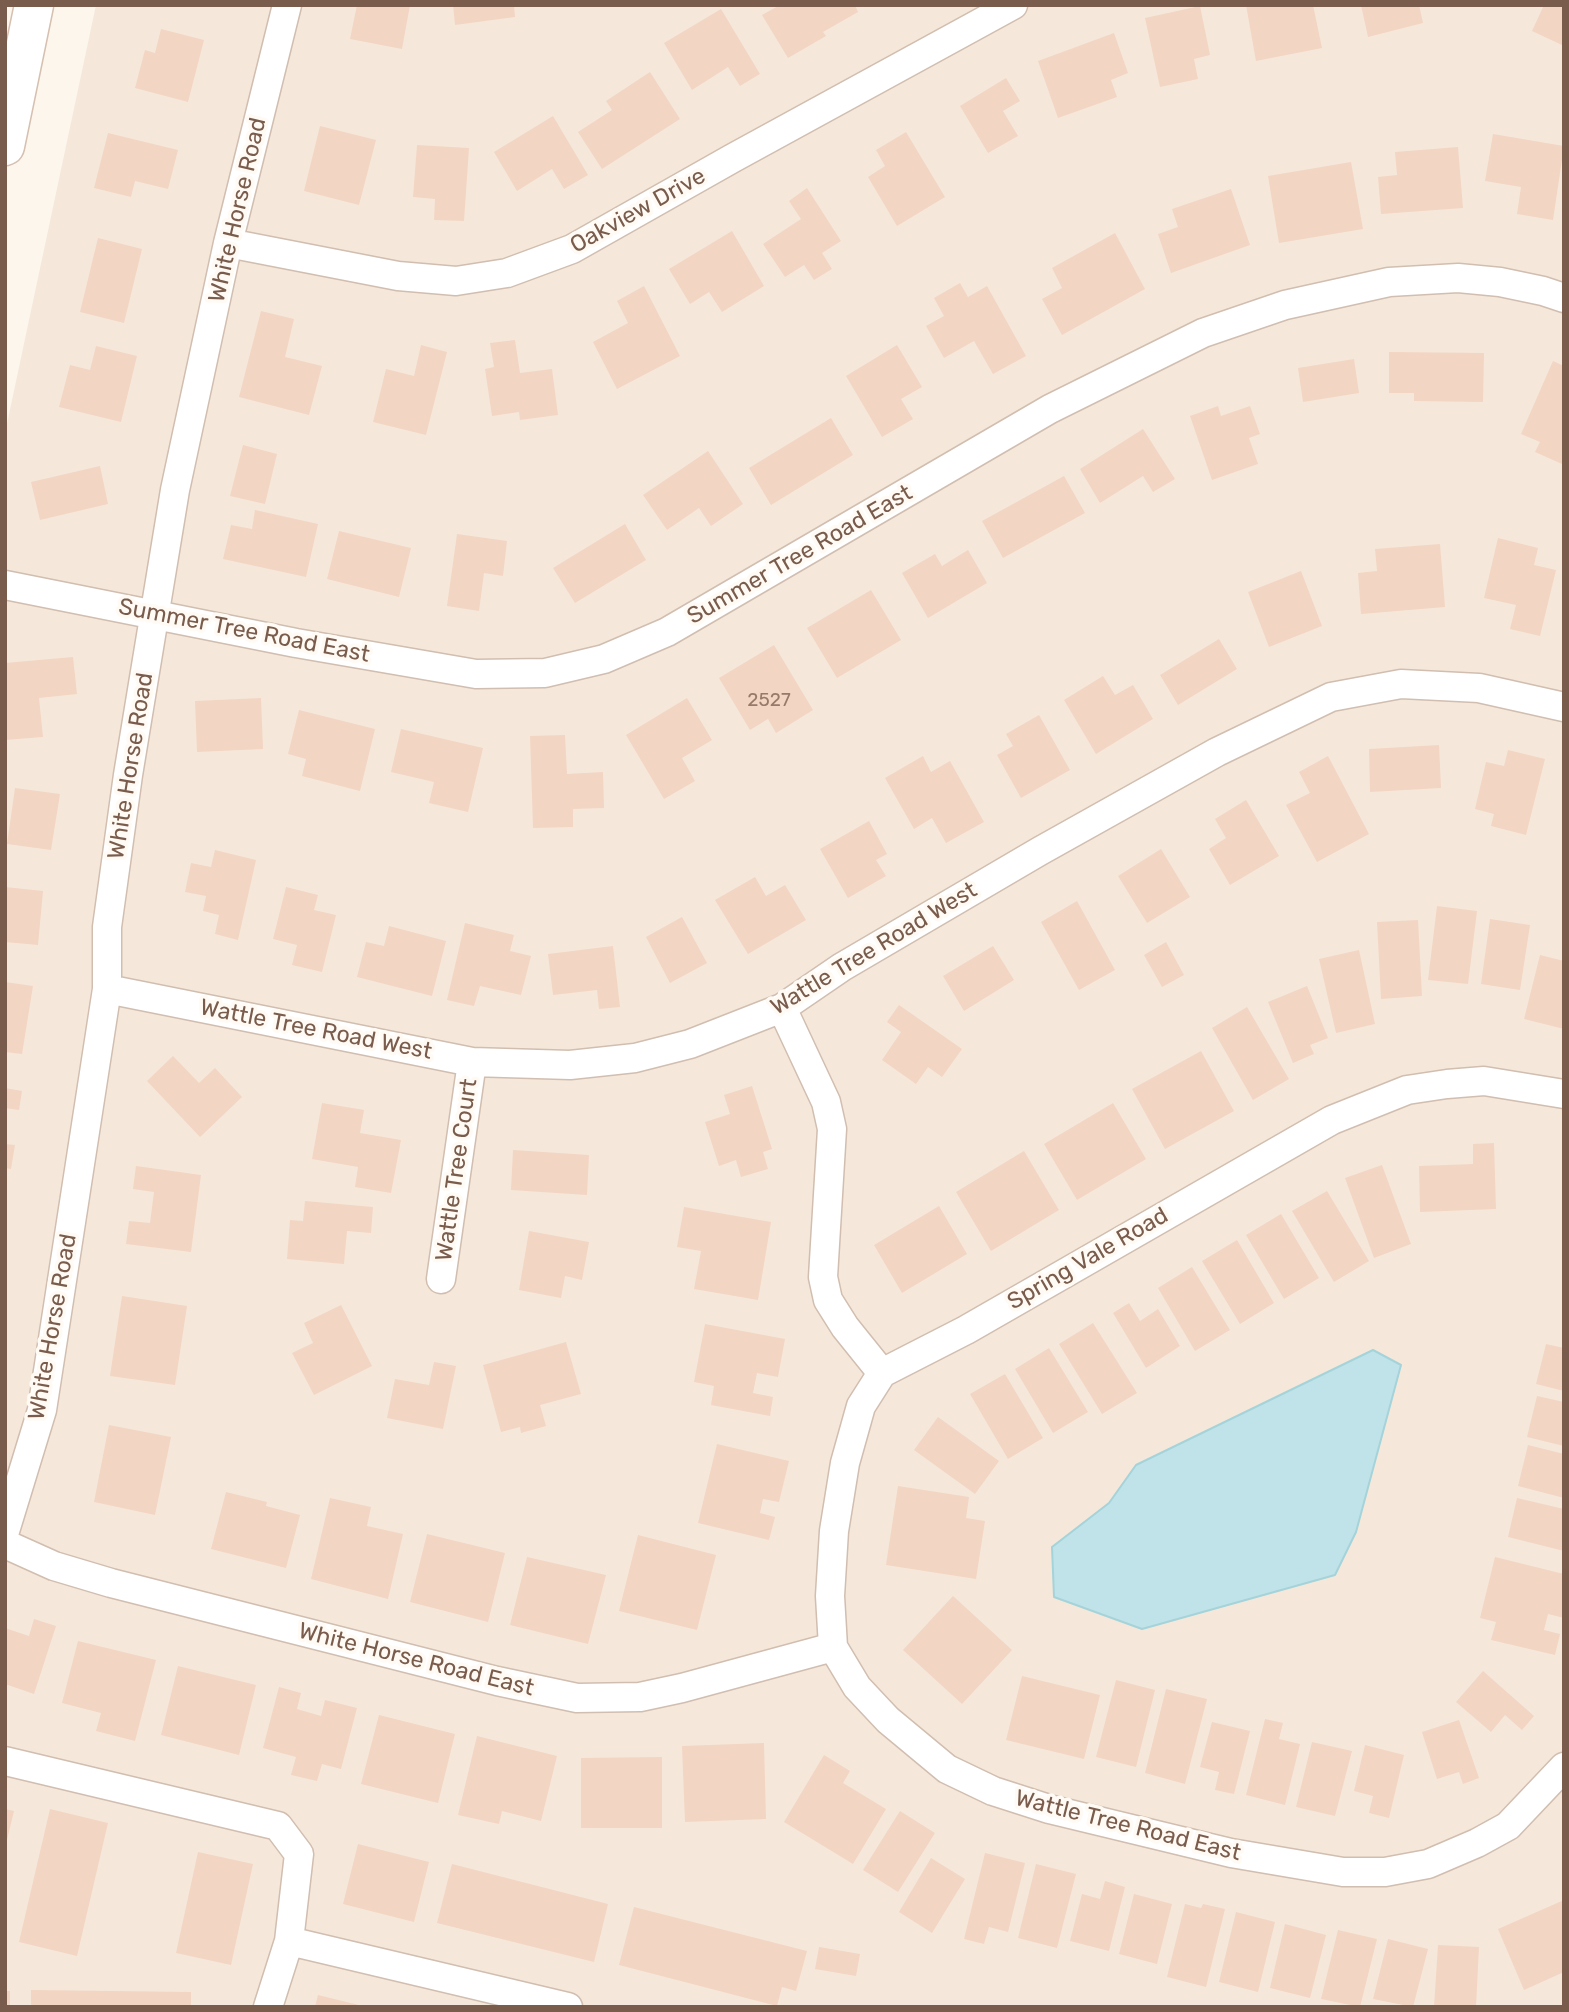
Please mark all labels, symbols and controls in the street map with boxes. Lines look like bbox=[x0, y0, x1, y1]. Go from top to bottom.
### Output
street label: White Horse Road bbox=[203, 115, 273, 305]
street label: Oakview Drive bbox=[566, 162, 710, 260]
street label: Summer Tree Road East bbox=[683, 479, 917, 631]
street label: Summer Tree Road East bbox=[116, 593, 372, 669]
street label: White Horse Road bbox=[103, 671, 159, 861]
house number: 2527 bbox=[747, 690, 791, 712]
street label: Wattle Tree Road West bbox=[766, 876, 982, 1022]
street label: Wattle Tree Road West bbox=[198, 994, 434, 1066]
street label: Wattle Tree Court bbox=[431, 1077, 483, 1263]
street label: Spring Vale Road bbox=[1003, 1202, 1173, 1316]
street label: White Horse Road bbox=[23, 1232, 83, 1422]
street label: White Horse Road East bbox=[295, 1617, 537, 1703]
street label: Wattle Tree Road East bbox=[1012, 1785, 1244, 1867]

